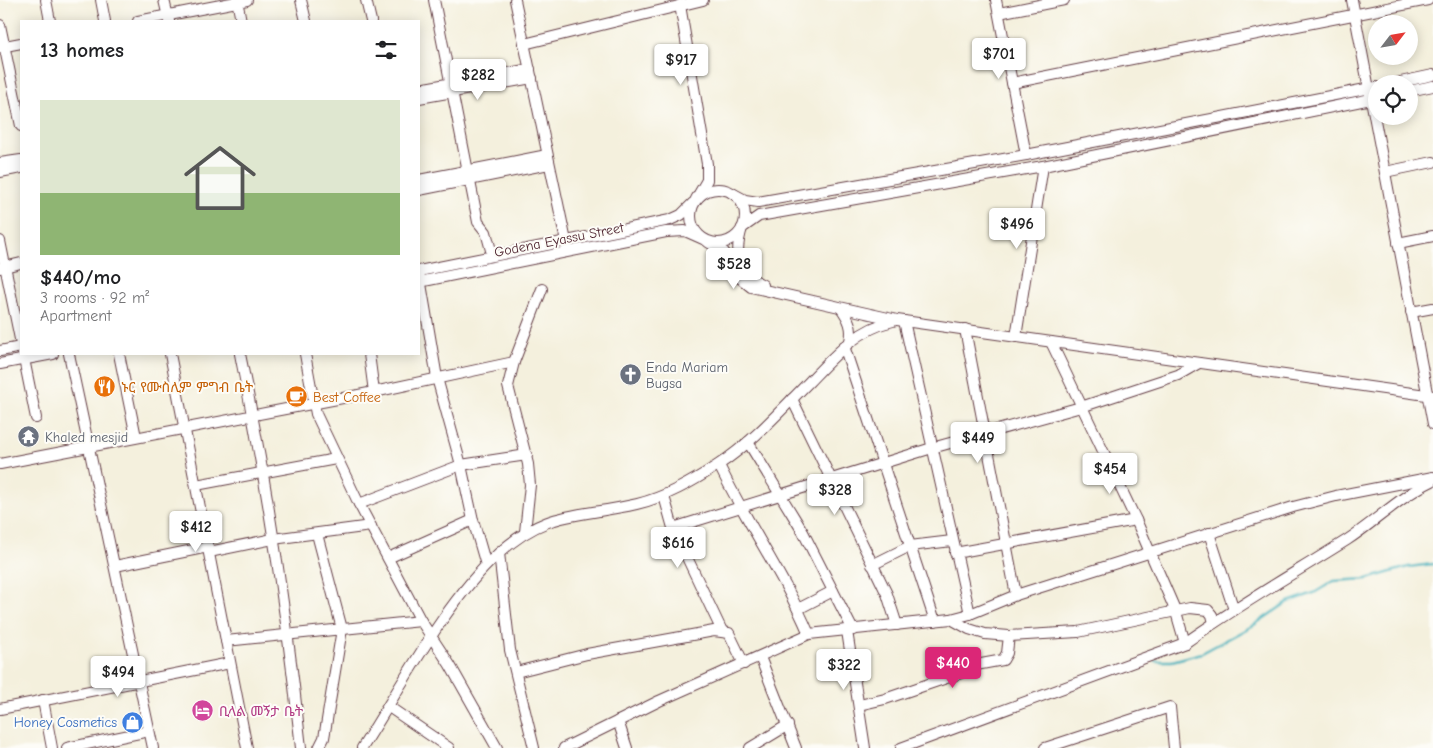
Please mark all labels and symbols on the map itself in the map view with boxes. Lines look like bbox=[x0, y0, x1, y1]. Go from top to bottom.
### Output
north arrow bbox=[1368, 15, 1418, 65]
pin: $701 bbox=[969, 38, 1029, 80]
pin: $917 bbox=[651, 44, 711, 86]
pin: $282 bbox=[448, 58, 508, 101]
pin: $496 bbox=[987, 208, 1047, 250]
street label: Godena Eyassu Street bbox=[493, 219, 626, 261]
pin: $528 bbox=[704, 248, 764, 290]
place label: Enda Mariam Bugsa bbox=[646, 359, 728, 392]
church icon: Enda Mariam Bugsa bbox=[618, 363, 642, 387]
restaurant icon: ኑር የሙስሊም ምግብ ቤት bbox=[93, 375, 117, 399]
place label: ኑር የሙስሊም ምግብ ቤት bbox=[121, 379, 254, 396]
cafe icon: Best Coffee bbox=[285, 385, 309, 409]
place label: Best Coffee bbox=[313, 389, 381, 406]
pin: $449 bbox=[948, 422, 1008, 464]
temple icon: Khaled mesjid bbox=[17, 425, 41, 449]
place label: Khaled mesjid bbox=[45, 429, 128, 446]
pin: $454 bbox=[1080, 452, 1140, 495]
pin: $328 bbox=[805, 474, 865, 516]
pin: $412 bbox=[166, 510, 226, 553]
pin: $616 bbox=[648, 526, 708, 569]
pin: $440 bbox=[923, 646, 983, 689]
pin: $322 bbox=[814, 648, 874, 691]
pin: $494 bbox=[88, 656, 148, 698]
hotel icon: ቢላል መኝታ ቤት bbox=[191, 699, 215, 723]
place label: ቢላል መኝታ ቤት bbox=[219, 703, 304, 720]
shop icon: Honey Cosmetics bbox=[121, 710, 145, 734]
place label: Honey Cosmetics bbox=[14, 714, 117, 731]

